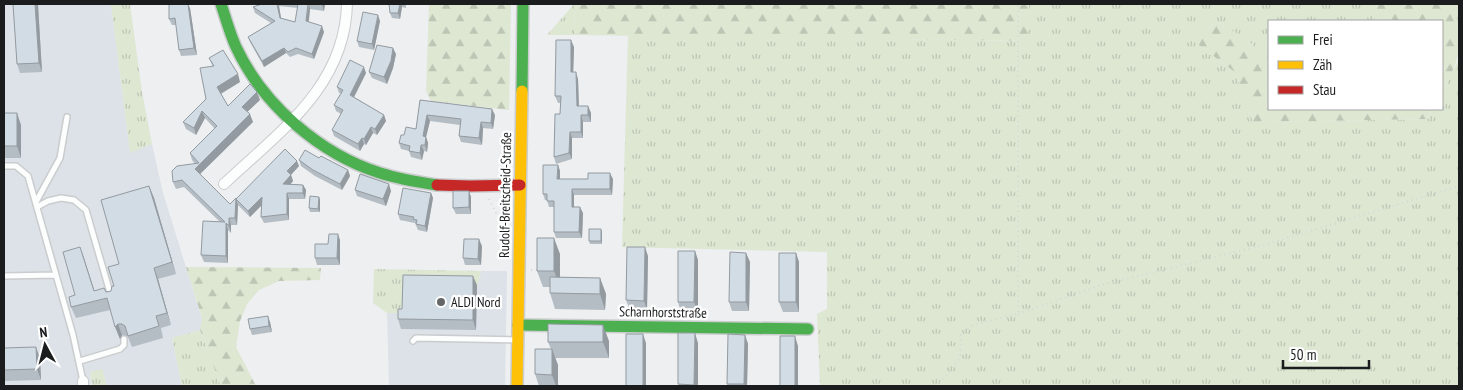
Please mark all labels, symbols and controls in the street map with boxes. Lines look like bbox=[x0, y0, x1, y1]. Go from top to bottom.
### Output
legend bbox=[1268, 20, 1443, 110]
text: Frei bbox=[1313, 30, 1333, 49]
text: Zäh bbox=[1313, 55, 1332, 74]
text: Stau bbox=[1313, 80, 1336, 99]
street label: Rudolf-Breitscheid-Straße bbox=[495, 132, 515, 258]
place label: ALDI Nord bbox=[451, 293, 501, 311]
marker: ALDI Nord bbox=[435, 296, 447, 308]
street label: Scharnhorststraße bbox=[619, 302, 707, 322]
north arrow bbox=[20, 320, 70, 370]
text: N bbox=[39, 323, 48, 341]
scale bar bbox=[1283, 338, 1369, 370]
text: 50 m bbox=[1290, 345, 1316, 364]

